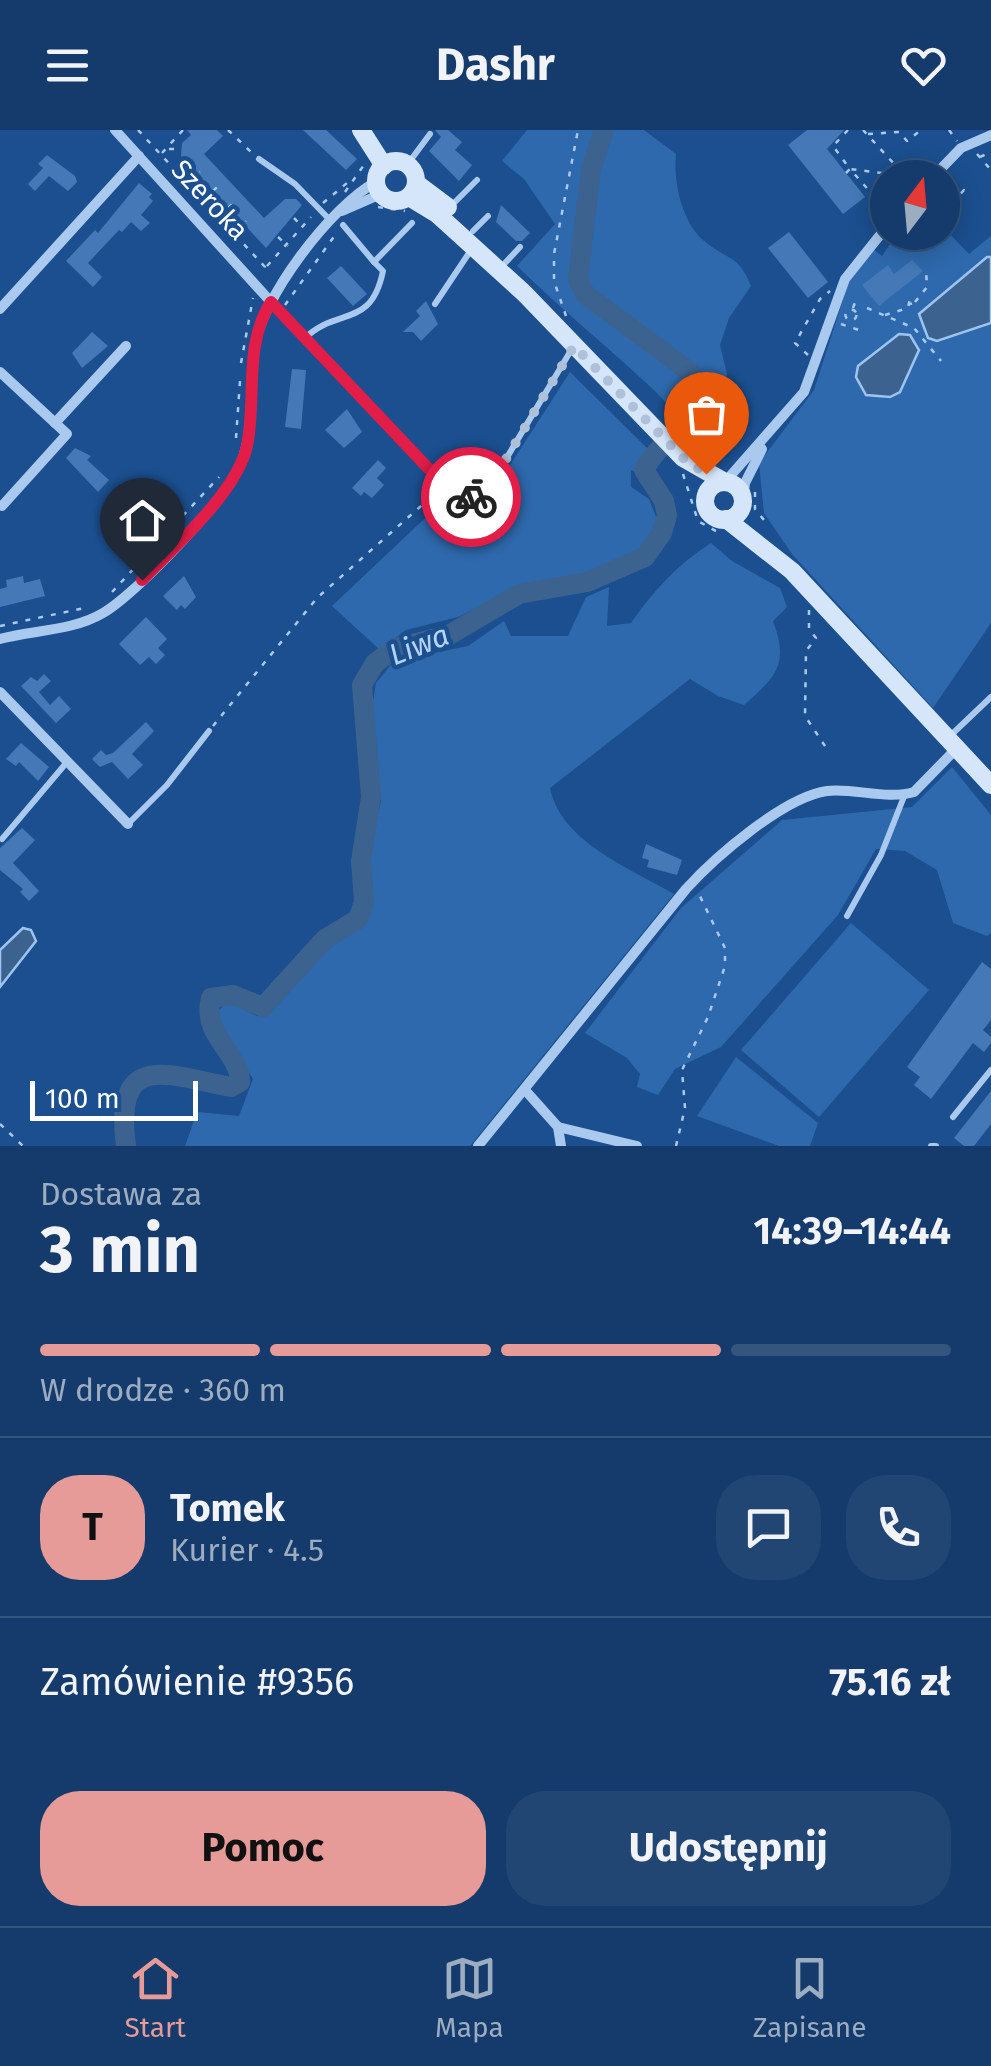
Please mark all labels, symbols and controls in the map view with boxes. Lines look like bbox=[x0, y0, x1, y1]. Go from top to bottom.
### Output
icon: menu bbox=[40, 38, 95, 93]
text: Dashr bbox=[436, 38, 555, 92]
icon: heart bbox=[896, 38, 951, 93]
street label: Szeroka bbox=[165, 153, 255, 247]
north arrow bbox=[870, 160, 960, 250]
map controls bbox=[870, 160, 960, 250]
pin bbox=[664, 372, 749, 475]
icon: bag bbox=[679, 387, 734, 442]
courier bbox=[421, 447, 521, 547]
icon: bike bbox=[444, 470, 499, 525]
pin bbox=[100, 478, 185, 581]
icon: home bbox=[115, 493, 170, 548]
water label: Liwa bbox=[384, 617, 454, 673]
scale bar bbox=[30, 1076, 198, 1120]
text: 100 m bbox=[45, 1082, 120, 1115]
text: Dostawa za bbox=[40, 1175, 202, 1213]
text: 14:39–14:44 bbox=[753, 1208, 951, 1254]
text: 3 min bbox=[40, 1211, 200, 1289]
text: W drodze · 360 m bbox=[40, 1371, 286, 1409]
button: chat bbox=[716, 1475, 821, 1580]
button: phone bbox=[846, 1475, 951, 1580]
text: Tomek bbox=[170, 1485, 285, 1531]
text: T bbox=[82, 1504, 103, 1550]
text: Kurier · 4.5 bbox=[170, 1531, 324, 1569]
text: Zamówienie #9356 bbox=[40, 1659, 354, 1705]
text: 75.16 zł bbox=[829, 1659, 951, 1705]
button: Pomoc bbox=[40, 1791, 486, 1906]
button: Udostępnij bbox=[506, 1791, 951, 1906]
tab: Start bbox=[125, 1951, 186, 2044]
tab: Mapa bbox=[435, 1951, 504, 2044]
tab: Zapisane bbox=[753, 1951, 866, 2044]

